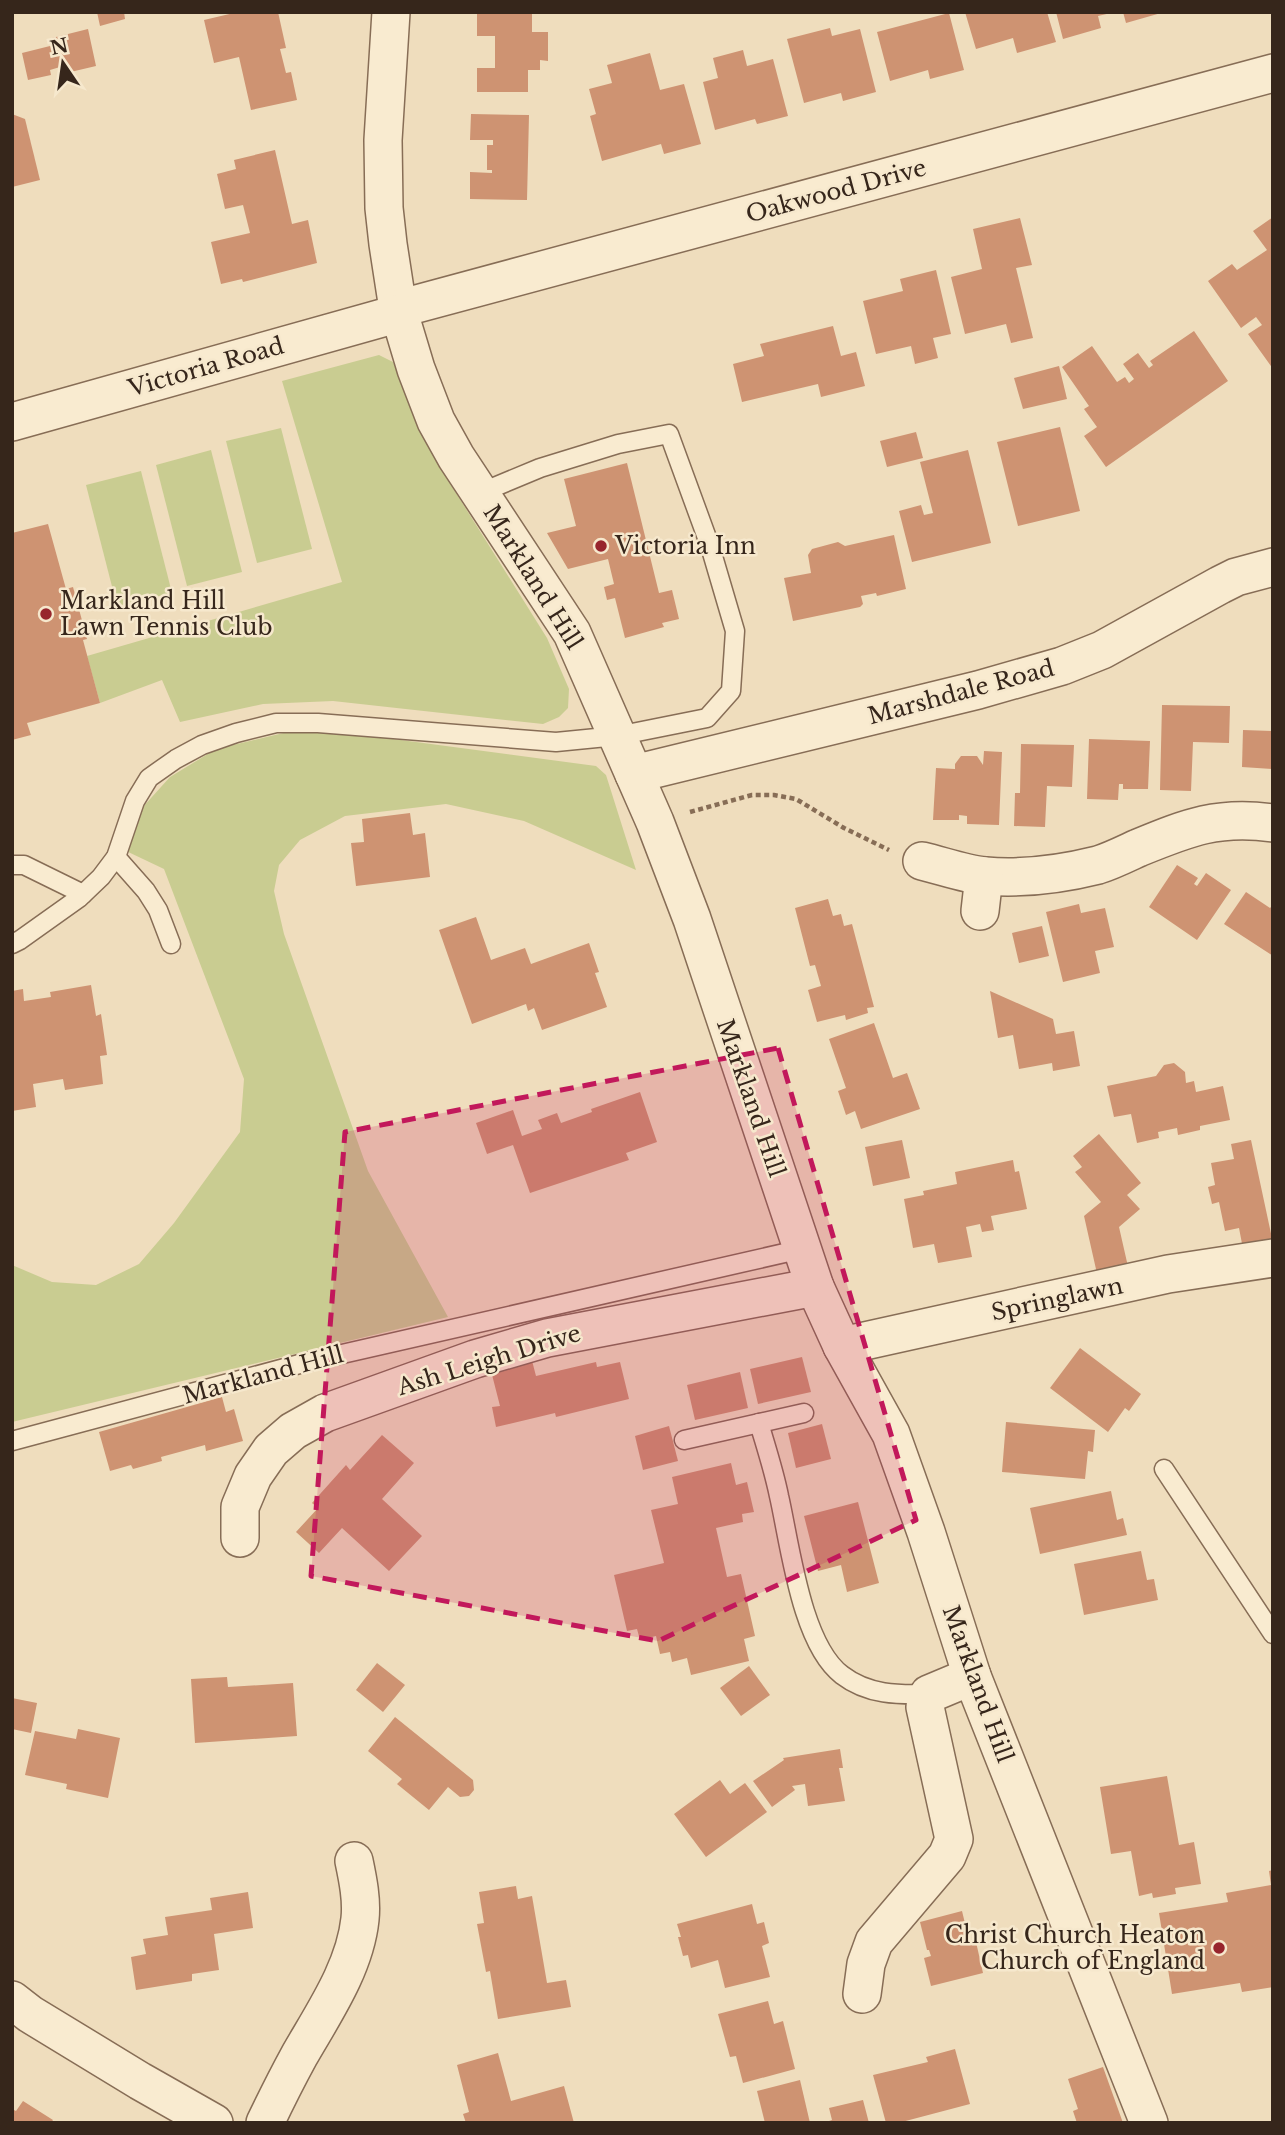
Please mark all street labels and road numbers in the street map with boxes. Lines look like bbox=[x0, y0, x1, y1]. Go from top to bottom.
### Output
street label: Oakwood Drive bbox=[743, 153, 929, 229]
street label: Victoria Road bbox=[124, 331, 287, 403]
street label: Markland Hill bbox=[477, 500, 589, 654]
street label: Marshdale Road bbox=[865, 654, 1057, 730]
street label: Markland Hill bbox=[711, 1015, 791, 1181]
street label: Springlawn bbox=[989, 1271, 1126, 1327]
street label: Ash Leigh Drive bbox=[393, 1319, 584, 1402]
street label: Markland Hill bbox=[180, 1340, 346, 1410]
street label: Markland Hill bbox=[937, 1602, 1019, 1766]

